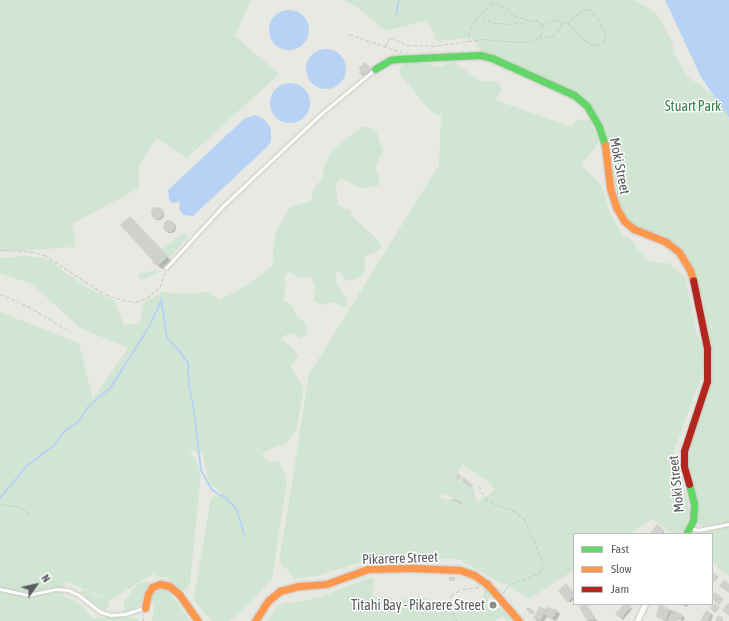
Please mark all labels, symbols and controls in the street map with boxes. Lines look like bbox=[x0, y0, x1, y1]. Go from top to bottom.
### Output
park label: Stuart Park bbox=[665, 98, 721, 114]
street label: Moki Street bbox=[606, 136, 634, 196]
street label: Moki Street bbox=[665, 455, 687, 513]
legend bbox=[573, 533, 713, 605]
text: Fast bbox=[611, 542, 629, 556]
street label: Pikarere Street bbox=[362, 548, 438, 568]
text: Slow bbox=[611, 562, 632, 576]
north arrow bbox=[16, 565, 56, 605]
text: N bbox=[39, 572, 53, 584]
text: Jam bbox=[611, 582, 629, 596]
place label: Titahi Bay - Pikarere Street bbox=[351, 597, 485, 613]
marker: Titahi Bay - Pikarere Street bbox=[488, 600, 498, 610]

